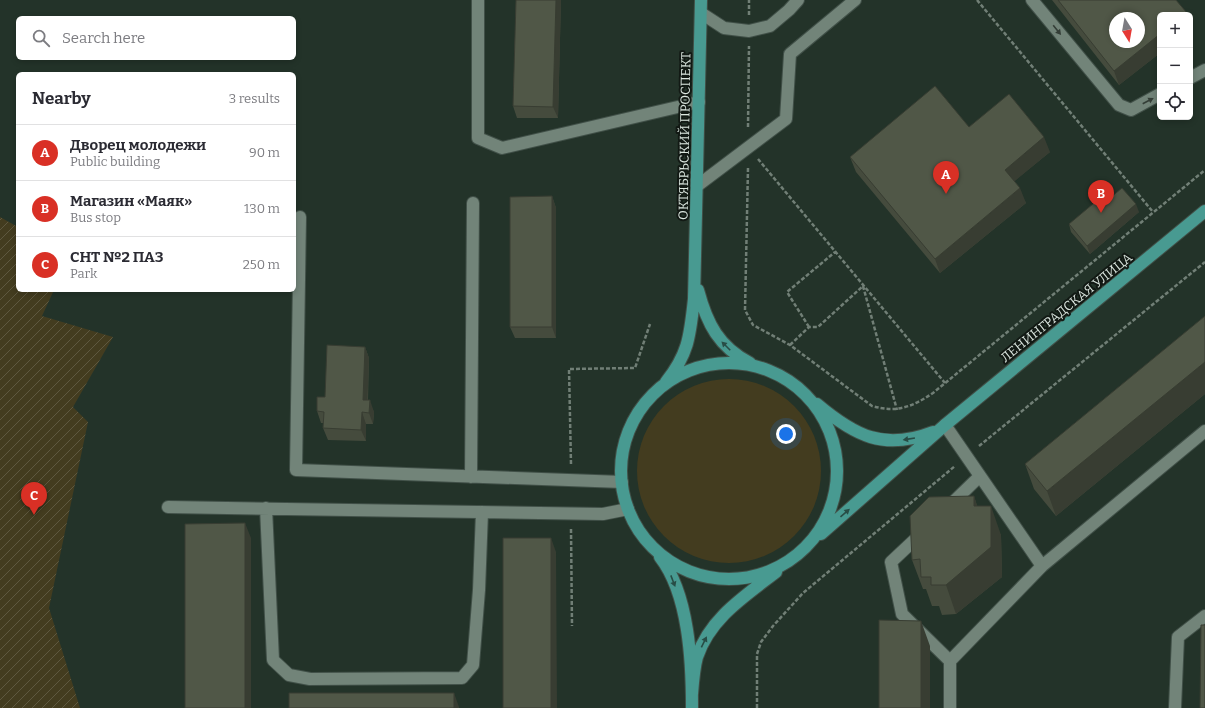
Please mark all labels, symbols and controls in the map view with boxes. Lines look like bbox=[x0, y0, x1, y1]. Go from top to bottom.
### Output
north arrow bbox=[1109, 12, 1145, 48]
map controls bbox=[1157, 12, 1193, 120]
button: + bbox=[1157, 12, 1193, 48]
search box bbox=[16, 16, 296, 60]
one-way arrow bbox=[1053, 25, 1062, 36]
icon: search bbox=[30, 27, 52, 49]
text: Search here bbox=[62, 29, 145, 47]
button: − bbox=[1157, 48, 1193, 84]
street label: ОКТЯБРЬСКИЙ ПРОСПЕКТ bbox=[676, 52, 693, 220]
button: locate bbox=[1157, 84, 1193, 120]
text: Nearby bbox=[32, 88, 91, 109]
text: 3 results bbox=[229, 91, 280, 106]
one-way arrow bbox=[1143, 97, 1154, 104]
text: Дворец молодежи bbox=[70, 136, 206, 154]
text: A bbox=[40, 145, 50, 160]
text: 90 m bbox=[249, 145, 280, 160]
text: Public building bbox=[70, 154, 160, 169]
pin: A bbox=[933, 161, 959, 194]
pin: B bbox=[1088, 180, 1114, 213]
text: Магазин «Маяк» bbox=[70, 192, 192, 210]
text: B bbox=[41, 201, 49, 216]
text: 130 m bbox=[244, 201, 280, 216]
text: Bus stop bbox=[70, 210, 121, 225]
text: СНТ №2 ПАЗ bbox=[70, 248, 163, 266]
street label: ЛЕНИНГРАДСКАЯ УЛИЦА bbox=[998, 249, 1136, 365]
text: C bbox=[41, 257, 49, 272]
text: 250 m bbox=[243, 257, 280, 272]
text: Park bbox=[70, 266, 97, 281]
one-way arrow bbox=[721, 342, 731, 351]
your location bbox=[776, 424, 796, 444]
one-way arrow bbox=[902, 436, 915, 442]
pin: C bbox=[21, 482, 47, 515]
one-way arrow bbox=[840, 509, 850, 518]
one-way arrow bbox=[670, 575, 676, 587]
one-way arrow bbox=[701, 637, 707, 648]

